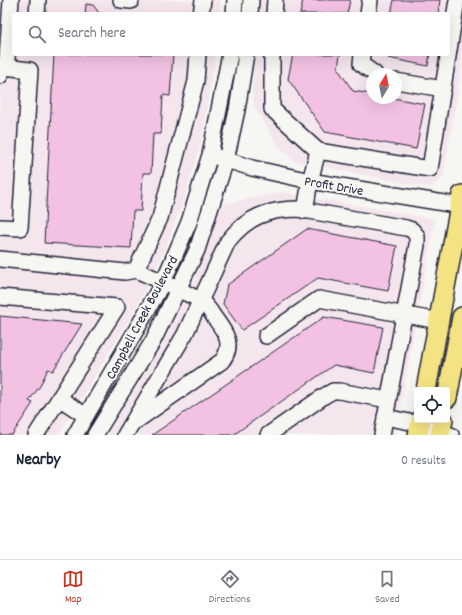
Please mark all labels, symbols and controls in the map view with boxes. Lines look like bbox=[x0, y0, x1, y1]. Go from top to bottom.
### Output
search box bbox=[12, 12, 450, 56]
icon: search bbox=[26, 23, 48, 45]
text: Search here bbox=[58, 23, 126, 45]
north arrow bbox=[366, 68, 402, 104]
street label: Profit Drive bbox=[303, 172, 365, 202]
street label: Campbell Creek Boulevard bbox=[102, 253, 184, 383]
map controls bbox=[414, 387, 450, 423]
button: locate bbox=[414, 387, 450, 423]
text: Nearby bbox=[16, 449, 60, 473]
text: 0 results bbox=[401, 452, 446, 471]
tab: Map bbox=[62, 568, 84, 608]
tab: Directions bbox=[209, 568, 251, 608]
tab: Saved bbox=[375, 568, 400, 608]

